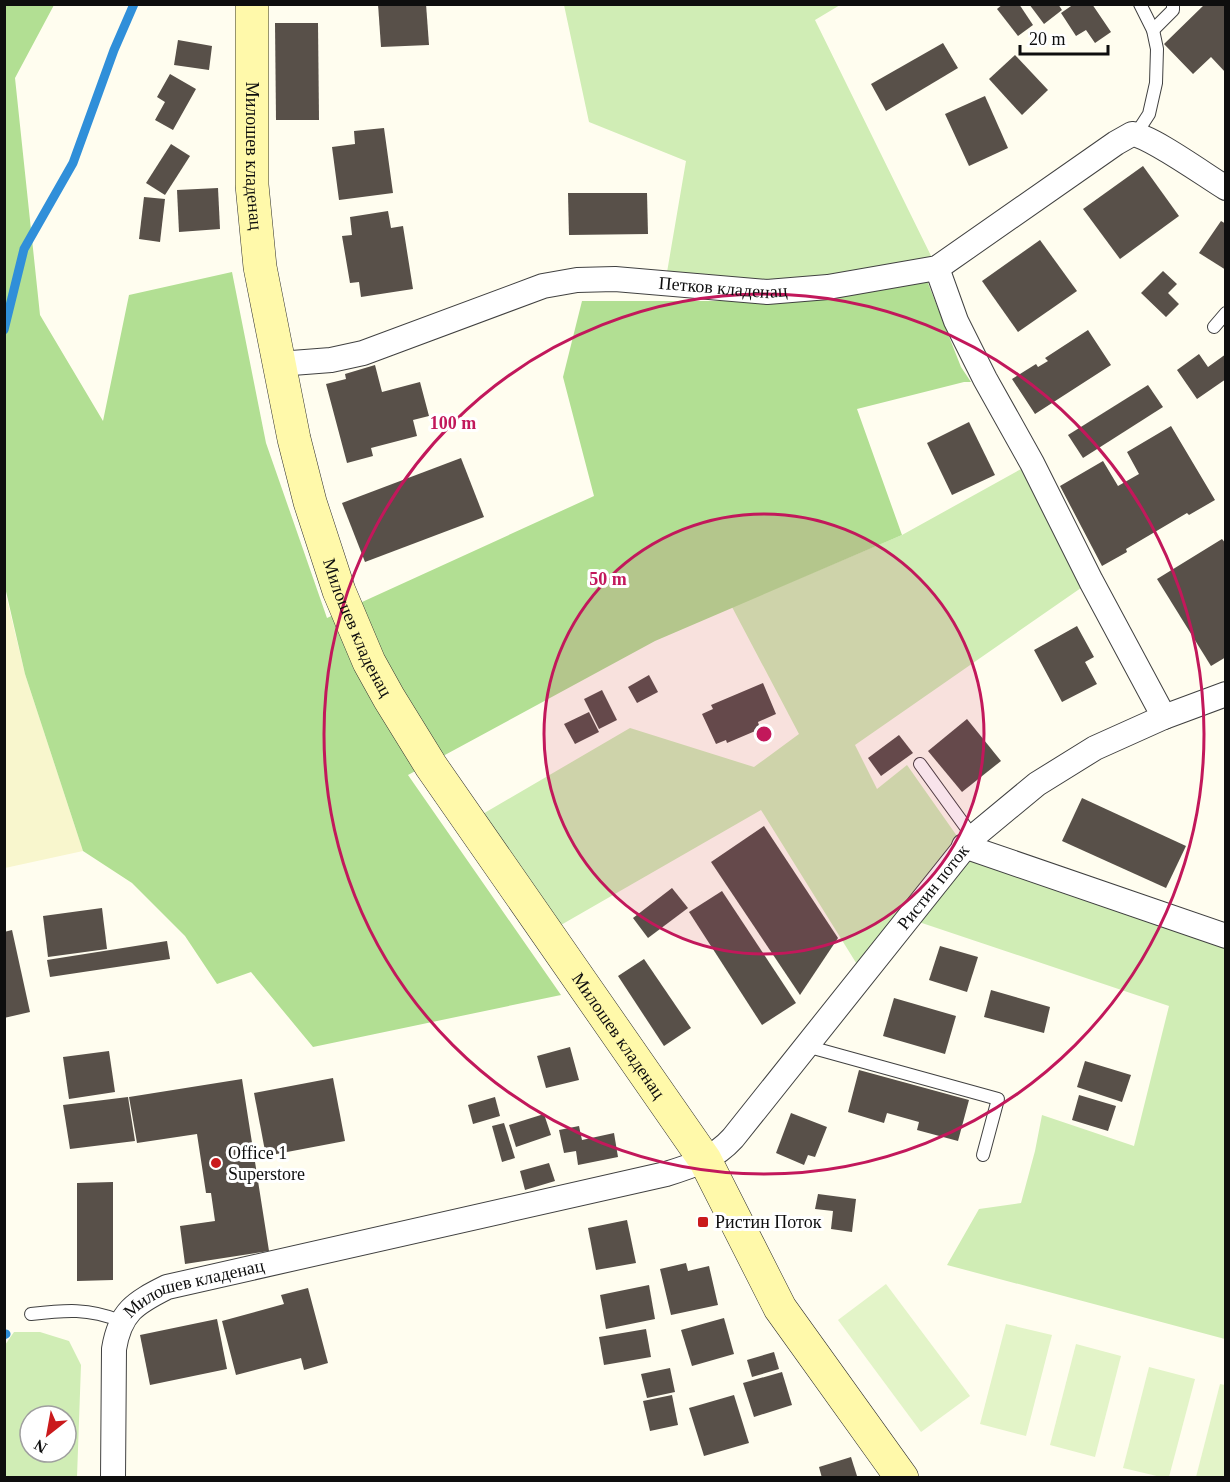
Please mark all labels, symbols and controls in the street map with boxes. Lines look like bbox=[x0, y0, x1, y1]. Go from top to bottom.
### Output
scale bar bbox=[1020, 18, 1108, 56]
text: 20 m bbox=[1029, 29, 1066, 49]
street label: Милошев кладенац bbox=[242, 82, 266, 231]
street label: Петков кладенац bbox=[658, 273, 788, 302]
text: 100 m bbox=[430, 413, 476, 433]
street label: Милошев кладенац bbox=[319, 556, 396, 700]
text: 50 m bbox=[589, 569, 627, 589]
centre of rings bbox=[754, 724, 774, 744]
street label: Ристин поток bbox=[893, 840, 973, 934]
street label: Милошев кладенац bbox=[568, 969, 669, 1103]
place label: Office 1 Superstore bbox=[228, 1143, 305, 1184]
marker: Office 1 Superstore bbox=[209, 1156, 223, 1170]
place label: Ристин Поток bbox=[715, 1212, 822, 1232]
marker: Ристин Поток bbox=[696, 1215, 710, 1229]
street label: Милошев кладенац bbox=[119, 1255, 266, 1322]
north arrow bbox=[18, 1404, 78, 1464]
text: N bbox=[31, 1436, 50, 1457]

